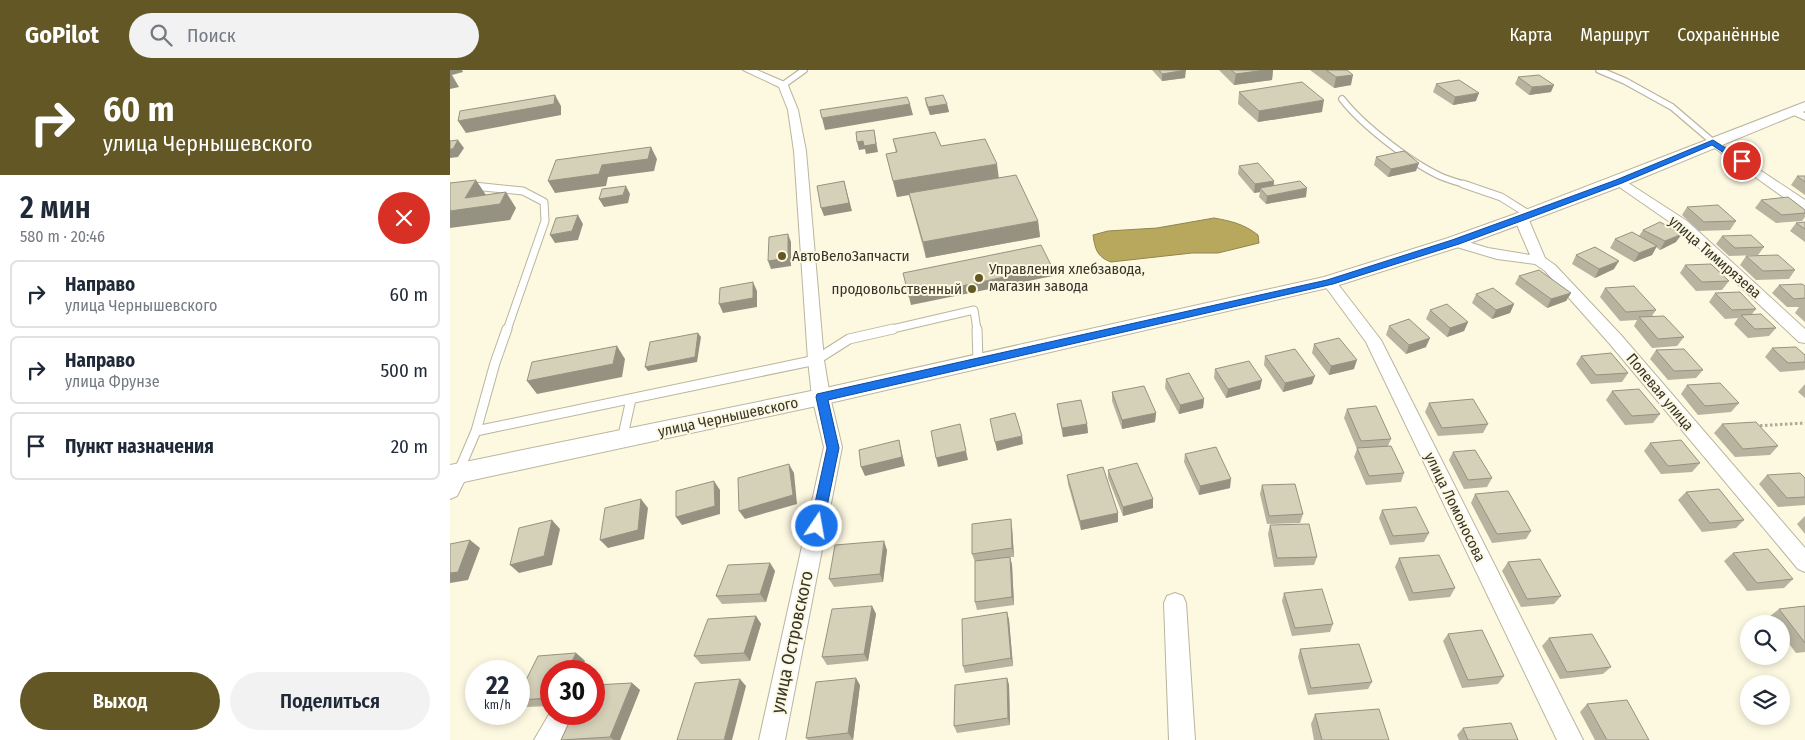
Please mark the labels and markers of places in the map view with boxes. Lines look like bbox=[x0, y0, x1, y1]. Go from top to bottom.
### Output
pin bbox=[1721, 140, 1763, 182]
place label: АвтоВелоЗапчасти bbox=[792, 247, 910, 265]
marker: АвтоВелоЗапчасти bbox=[776, 250, 788, 262]
place label: Управления хлебзавода, магазин завода bbox=[988, 260, 1145, 295]
marker: Управления хлебзавода, магазин завода bbox=[973, 272, 985, 284]
place label: продовольственный bbox=[832, 280, 962, 298]
marker: продовольственный bbox=[966, 283, 978, 295]

